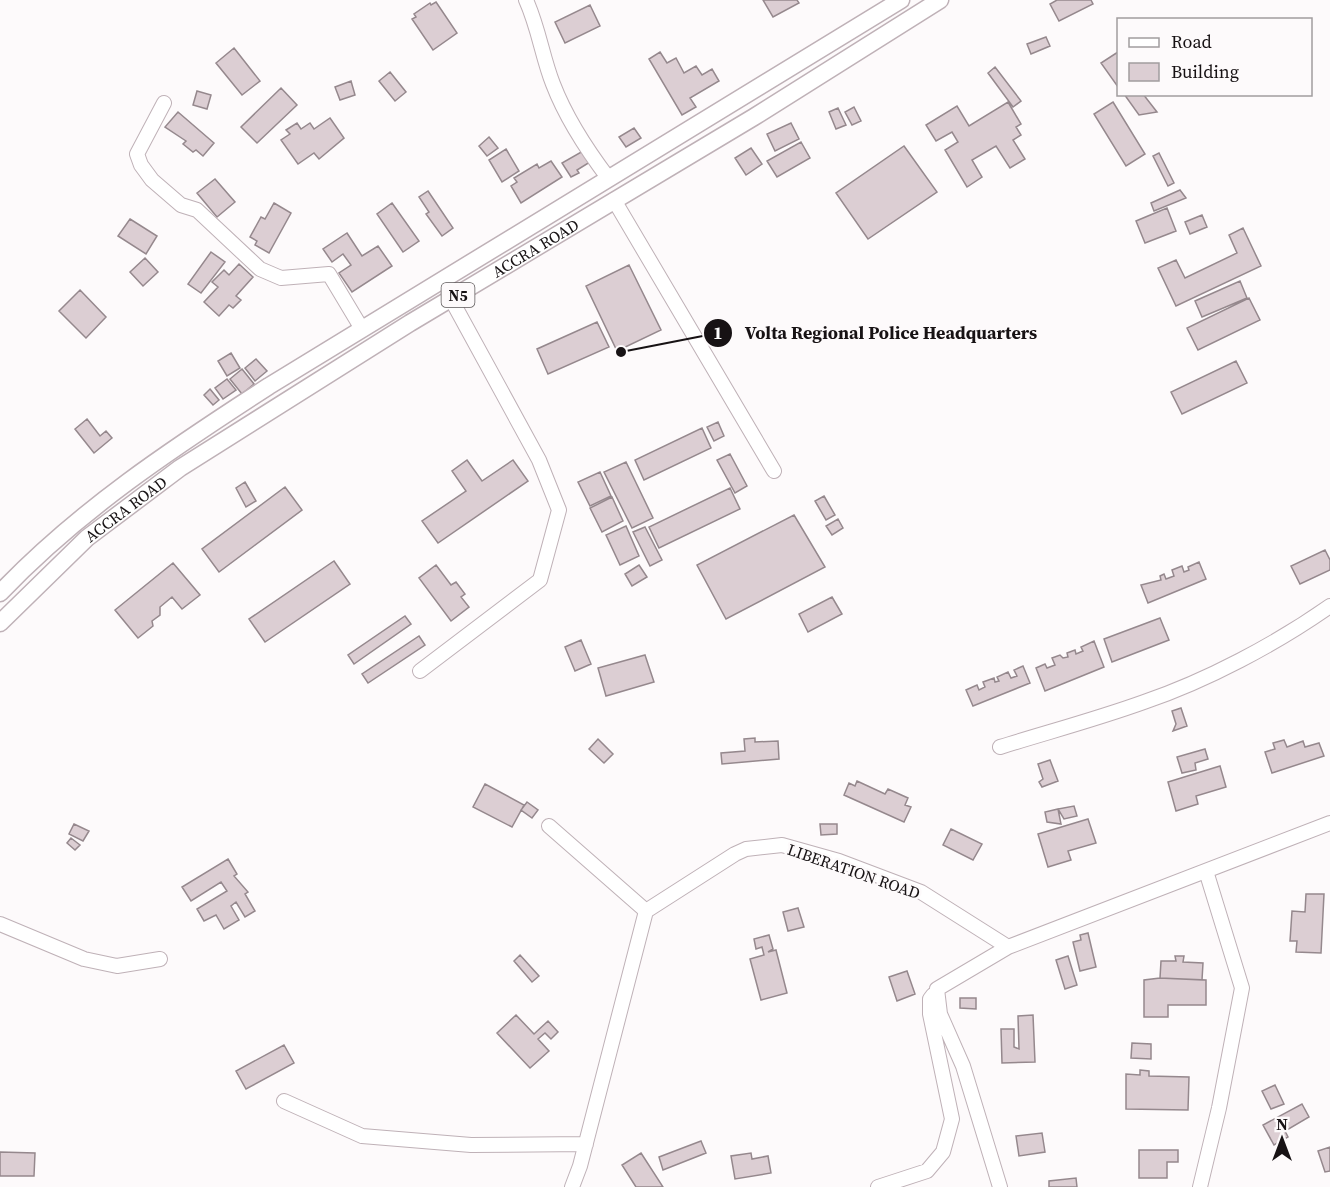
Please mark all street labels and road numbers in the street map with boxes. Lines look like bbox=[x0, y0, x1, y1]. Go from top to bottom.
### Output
street label: ACCRA ROAD bbox=[488, 213, 583, 283]
road number: N5 bbox=[442, 283, 474, 307]
street label: ACCRA ROAD bbox=[80, 471, 171, 547]
street label: LIBERATION ROAD bbox=[785, 838, 923, 904]

